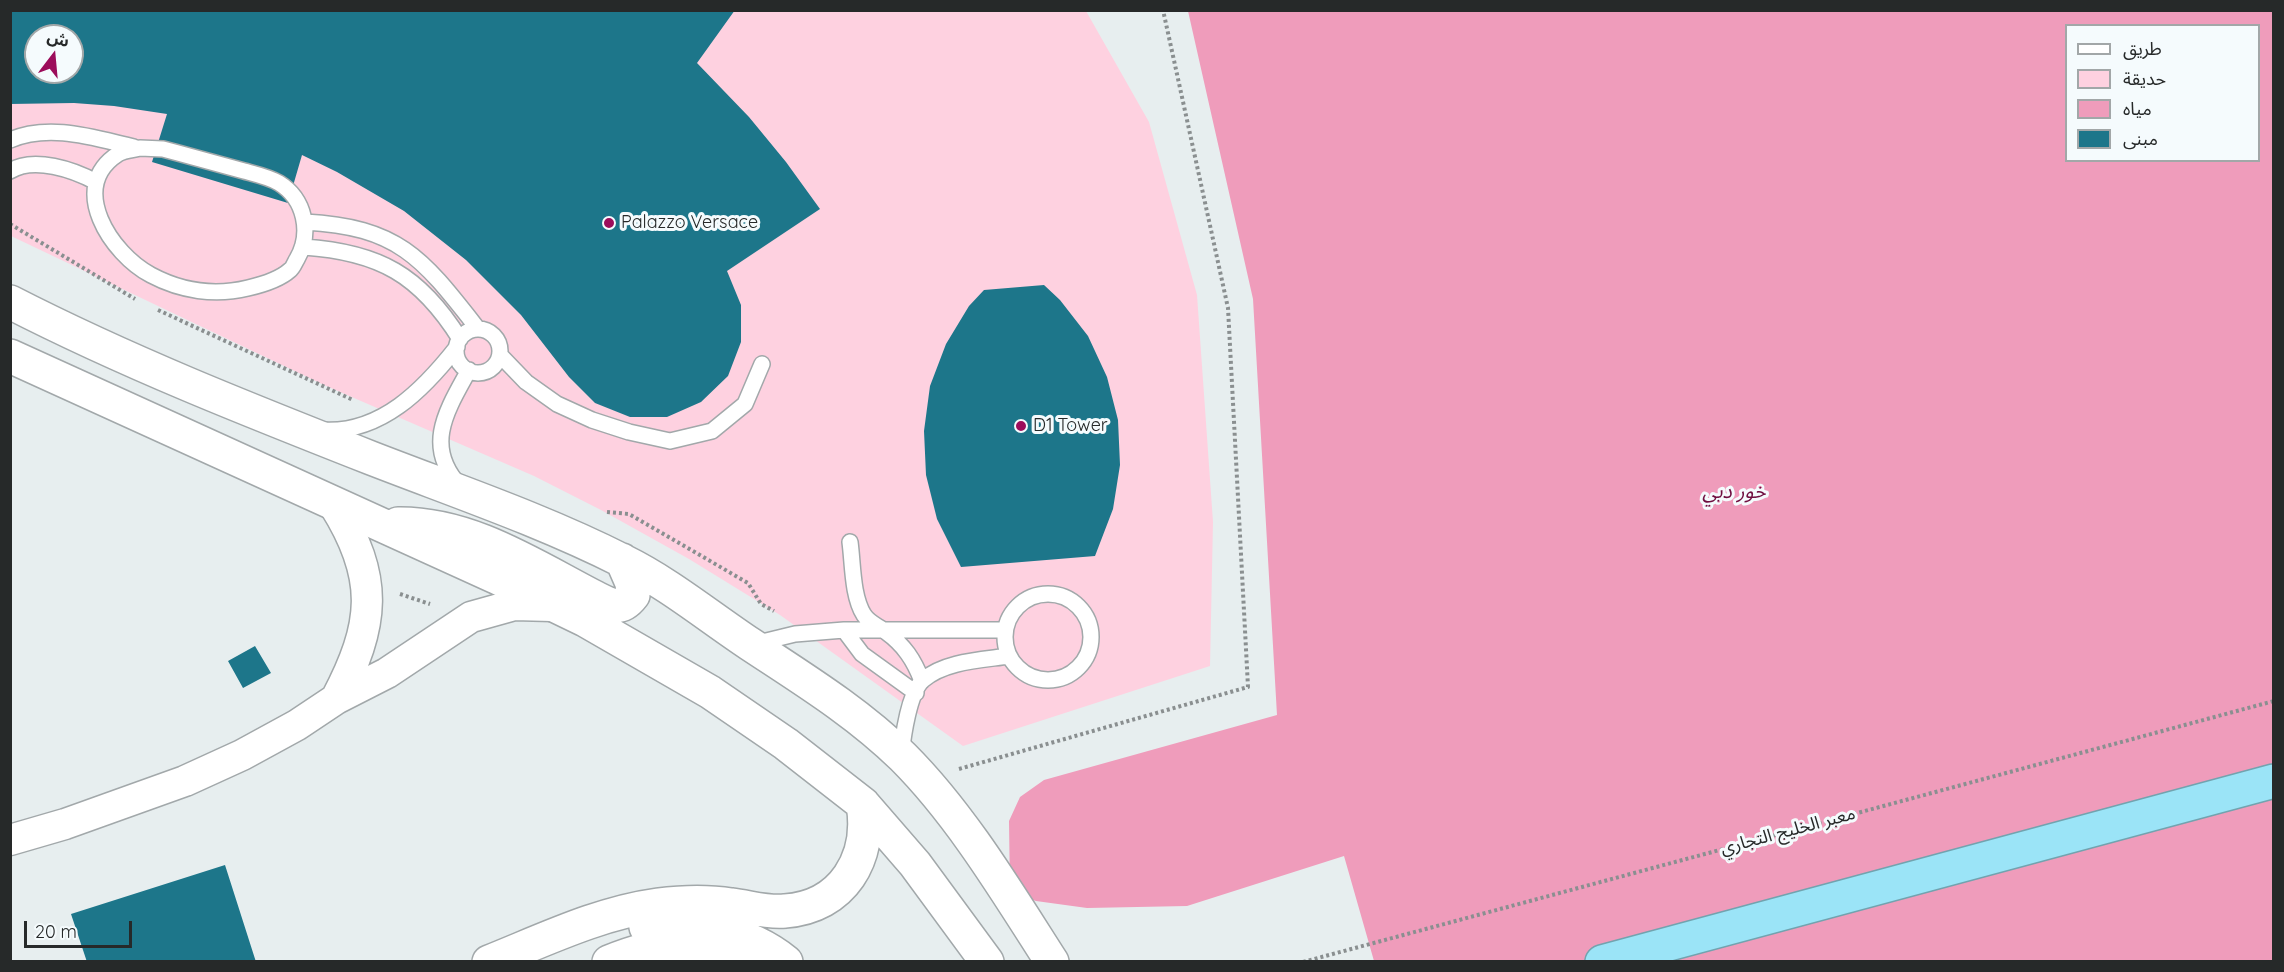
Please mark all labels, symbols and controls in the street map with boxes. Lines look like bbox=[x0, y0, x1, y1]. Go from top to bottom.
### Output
north arrow bbox=[24, 24, 84, 84]
legend bbox=[2065, 24, 2260, 162]
text: ش bbox=[45, 26, 72, 51]
text: طريق bbox=[2123, 37, 2162, 60]
text: حديقة bbox=[2123, 67, 2166, 90]
text: مياه bbox=[2123, 97, 2152, 120]
text: مبنى bbox=[2123, 127, 2158, 150]
place label: Palazzo Versace bbox=[621, 212, 758, 234]
marker: Palazzo Versace bbox=[602, 216, 616, 230]
place label: D1 Tower bbox=[1033, 415, 1108, 437]
marker: D1 Tower bbox=[1014, 419, 1028, 433]
water label: خور دبي bbox=[1702, 480, 1766, 504]
street label: معبر الخليج التجاري bbox=[1718, 803, 1858, 859]
scale bar bbox=[27, 909, 135, 947]
text: 20 m bbox=[35, 920, 77, 943]

